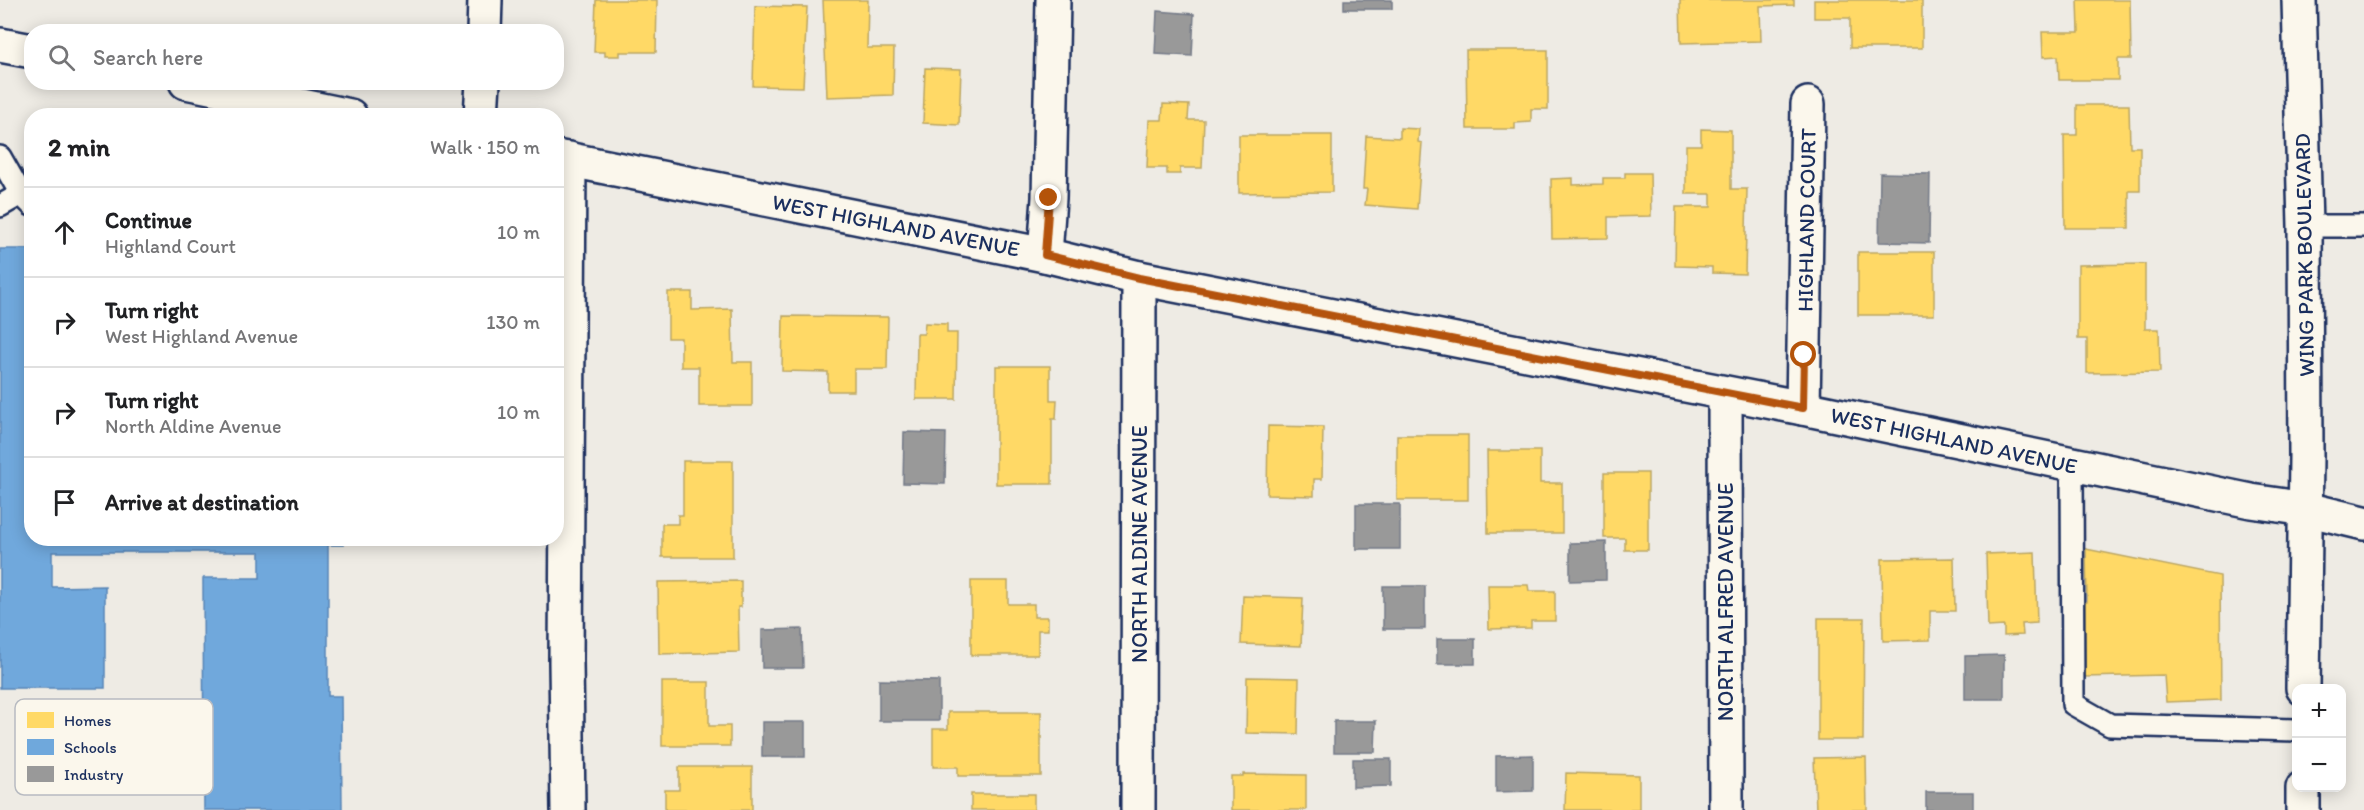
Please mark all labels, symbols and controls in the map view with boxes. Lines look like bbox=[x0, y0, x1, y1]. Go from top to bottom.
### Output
search box bbox=[24, 24, 564, 90]
icon: search bbox=[45, 41, 78, 74]
text: Search here bbox=[93, 44, 203, 71]
street label: HIGHLAND COURT bbox=[1791, 127, 1822, 312]
text: 2 min bbox=[48, 131, 110, 163]
street label: WING PARK BOULEVARD bbox=[2289, 133, 2320, 377]
text: Walk · 150 m bbox=[430, 135, 540, 159]
route end bbox=[1035, 184, 1061, 210]
street label: WEST HIGHLAND AVENUE bbox=[770, 188, 1022, 263]
text: Continue bbox=[105, 207, 192, 234]
icon: ahead bbox=[48, 216, 81, 249]
text: 10 m bbox=[497, 220, 540, 244]
text: Highland Court bbox=[105, 234, 236, 258]
text: Turn right bbox=[105, 297, 199, 324]
icon: right bbox=[48, 306, 81, 339]
text: 130 m bbox=[486, 310, 540, 334]
text: West Highland Avenue bbox=[105, 324, 298, 348]
route start bbox=[1790, 341, 1816, 367]
text: Turn right bbox=[105, 387, 199, 414]
icon: right bbox=[48, 396, 81, 429]
text: 10 m bbox=[497, 400, 540, 424]
street label: WEST HIGHLAND AVENUE bbox=[1828, 401, 2080, 480]
text: North Aldine Avenue bbox=[105, 414, 282, 438]
street label: NORTH ALDINE AVENUE bbox=[1126, 425, 1153, 663]
street label: NORTH ALFRED AVENUE bbox=[1712, 483, 1739, 721]
icon: arrive bbox=[48, 486, 81, 519]
text: Arrive at destination bbox=[105, 489, 299, 516]
map controls bbox=[2292, 684, 2346, 792]
button: + bbox=[2292, 684, 2346, 738]
legend bbox=[15, 699, 213, 795]
text: Homes bbox=[64, 711, 111, 730]
text: Schools bbox=[64, 738, 117, 757]
button: − bbox=[2292, 738, 2346, 792]
text: Industry bbox=[64, 765, 124, 784]

